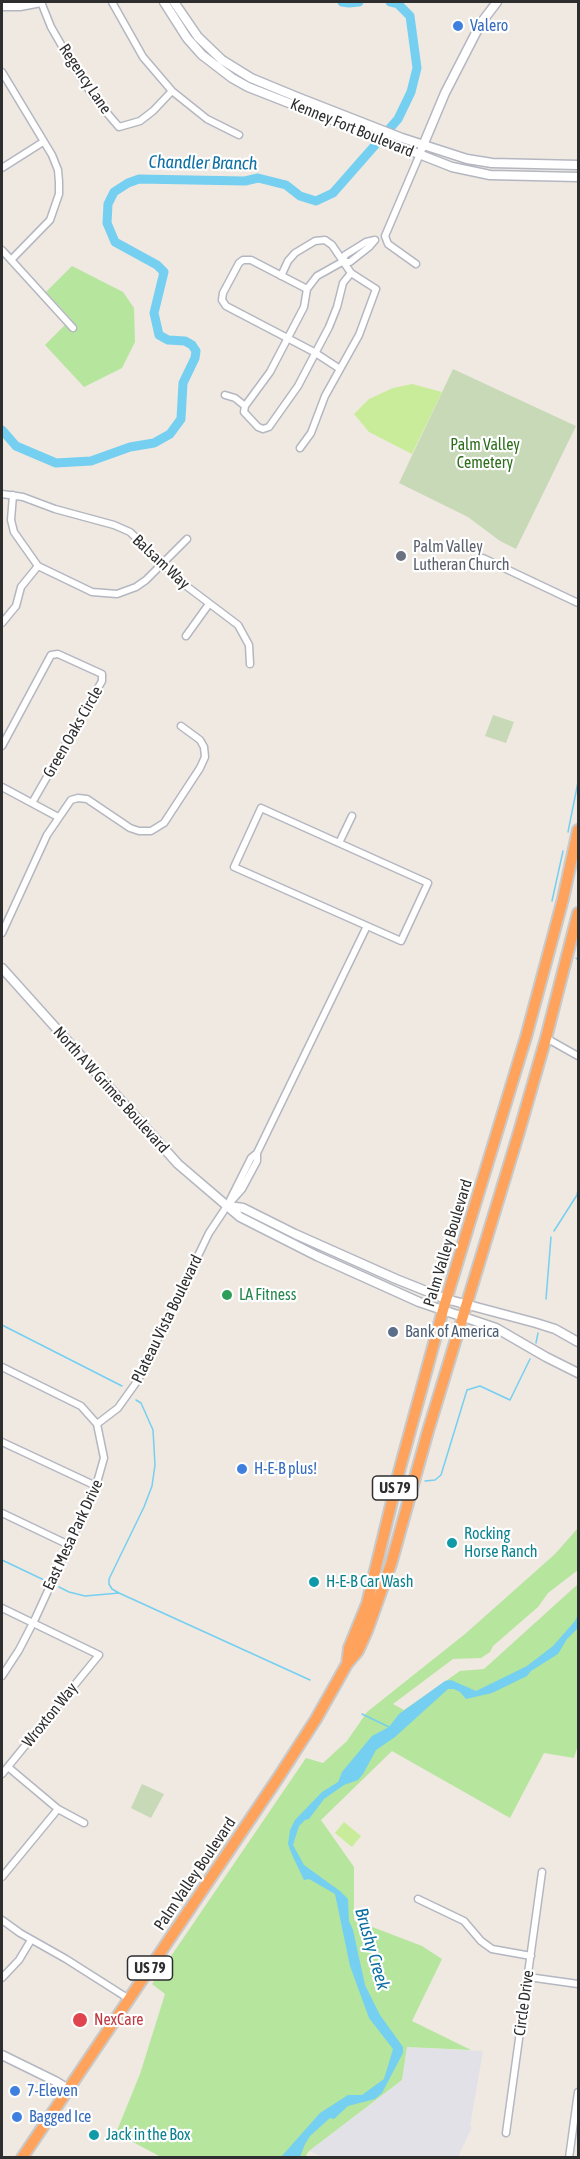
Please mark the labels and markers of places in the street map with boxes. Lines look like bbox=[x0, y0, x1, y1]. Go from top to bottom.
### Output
place label: Valero bbox=[470, 16, 508, 36]
marker: Valero bbox=[451, 19, 465, 33]
place label: Palm Valley Lutheran Church bbox=[413, 537, 509, 575]
marker: Palm Valley Lutheran Church bbox=[394, 549, 408, 563]
place label: LA Fitness bbox=[239, 1285, 296, 1305]
marker: LA Fitness bbox=[220, 1288, 234, 1302]
place label: Bank of America bbox=[405, 1322, 500, 1342]
marker: Bank of America bbox=[386, 1325, 400, 1339]
place label: H-E-B plus! bbox=[254, 1459, 317, 1479]
marker: H-E-B plus! bbox=[235, 1462, 249, 1476]
place label: Rocking Horse Ranch bbox=[464, 1524, 538, 1562]
marker: Rocking Horse Ranch bbox=[445, 1536, 459, 1550]
place label: H-E-B Car Wash bbox=[326, 1572, 413, 1592]
marker: H-E-B Car Wash bbox=[307, 1575, 321, 1589]
place label: NexCare bbox=[94, 2010, 144, 2030]
marker: NexCare bbox=[71, 2011, 89, 2029]
place label: 7-Eleven bbox=[27, 2081, 78, 2101]
marker: 7-Eleven bbox=[8, 2084, 22, 2098]
place label: Bagged Ice bbox=[29, 2107, 91, 2127]
marker: Bagged Ice bbox=[10, 2110, 24, 2124]
place label: Jack in the Box bbox=[106, 2125, 191, 2145]
marker: Jack in the Box bbox=[87, 2128, 101, 2142]

